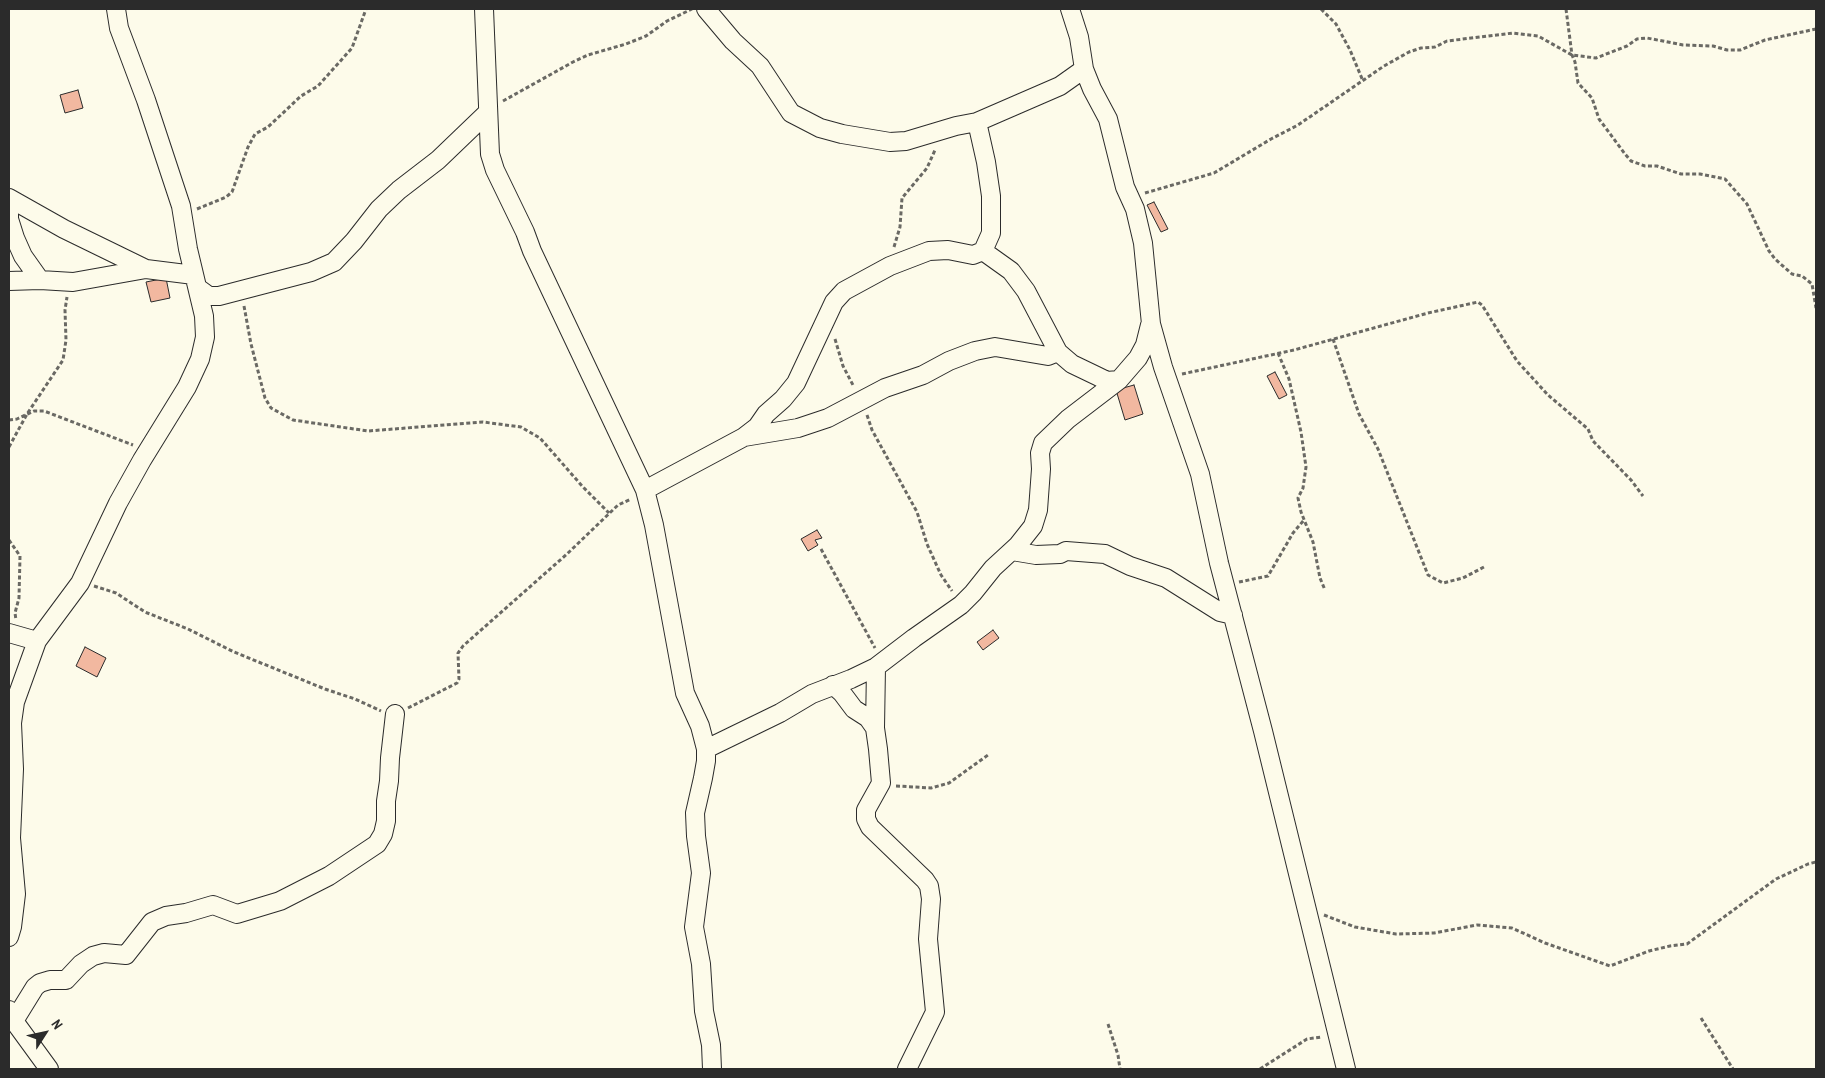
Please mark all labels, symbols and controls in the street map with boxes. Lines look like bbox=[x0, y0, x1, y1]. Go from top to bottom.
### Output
north arrow bbox=[20, 1008, 70, 1058]
text: N bbox=[48, 1016, 67, 1033]

